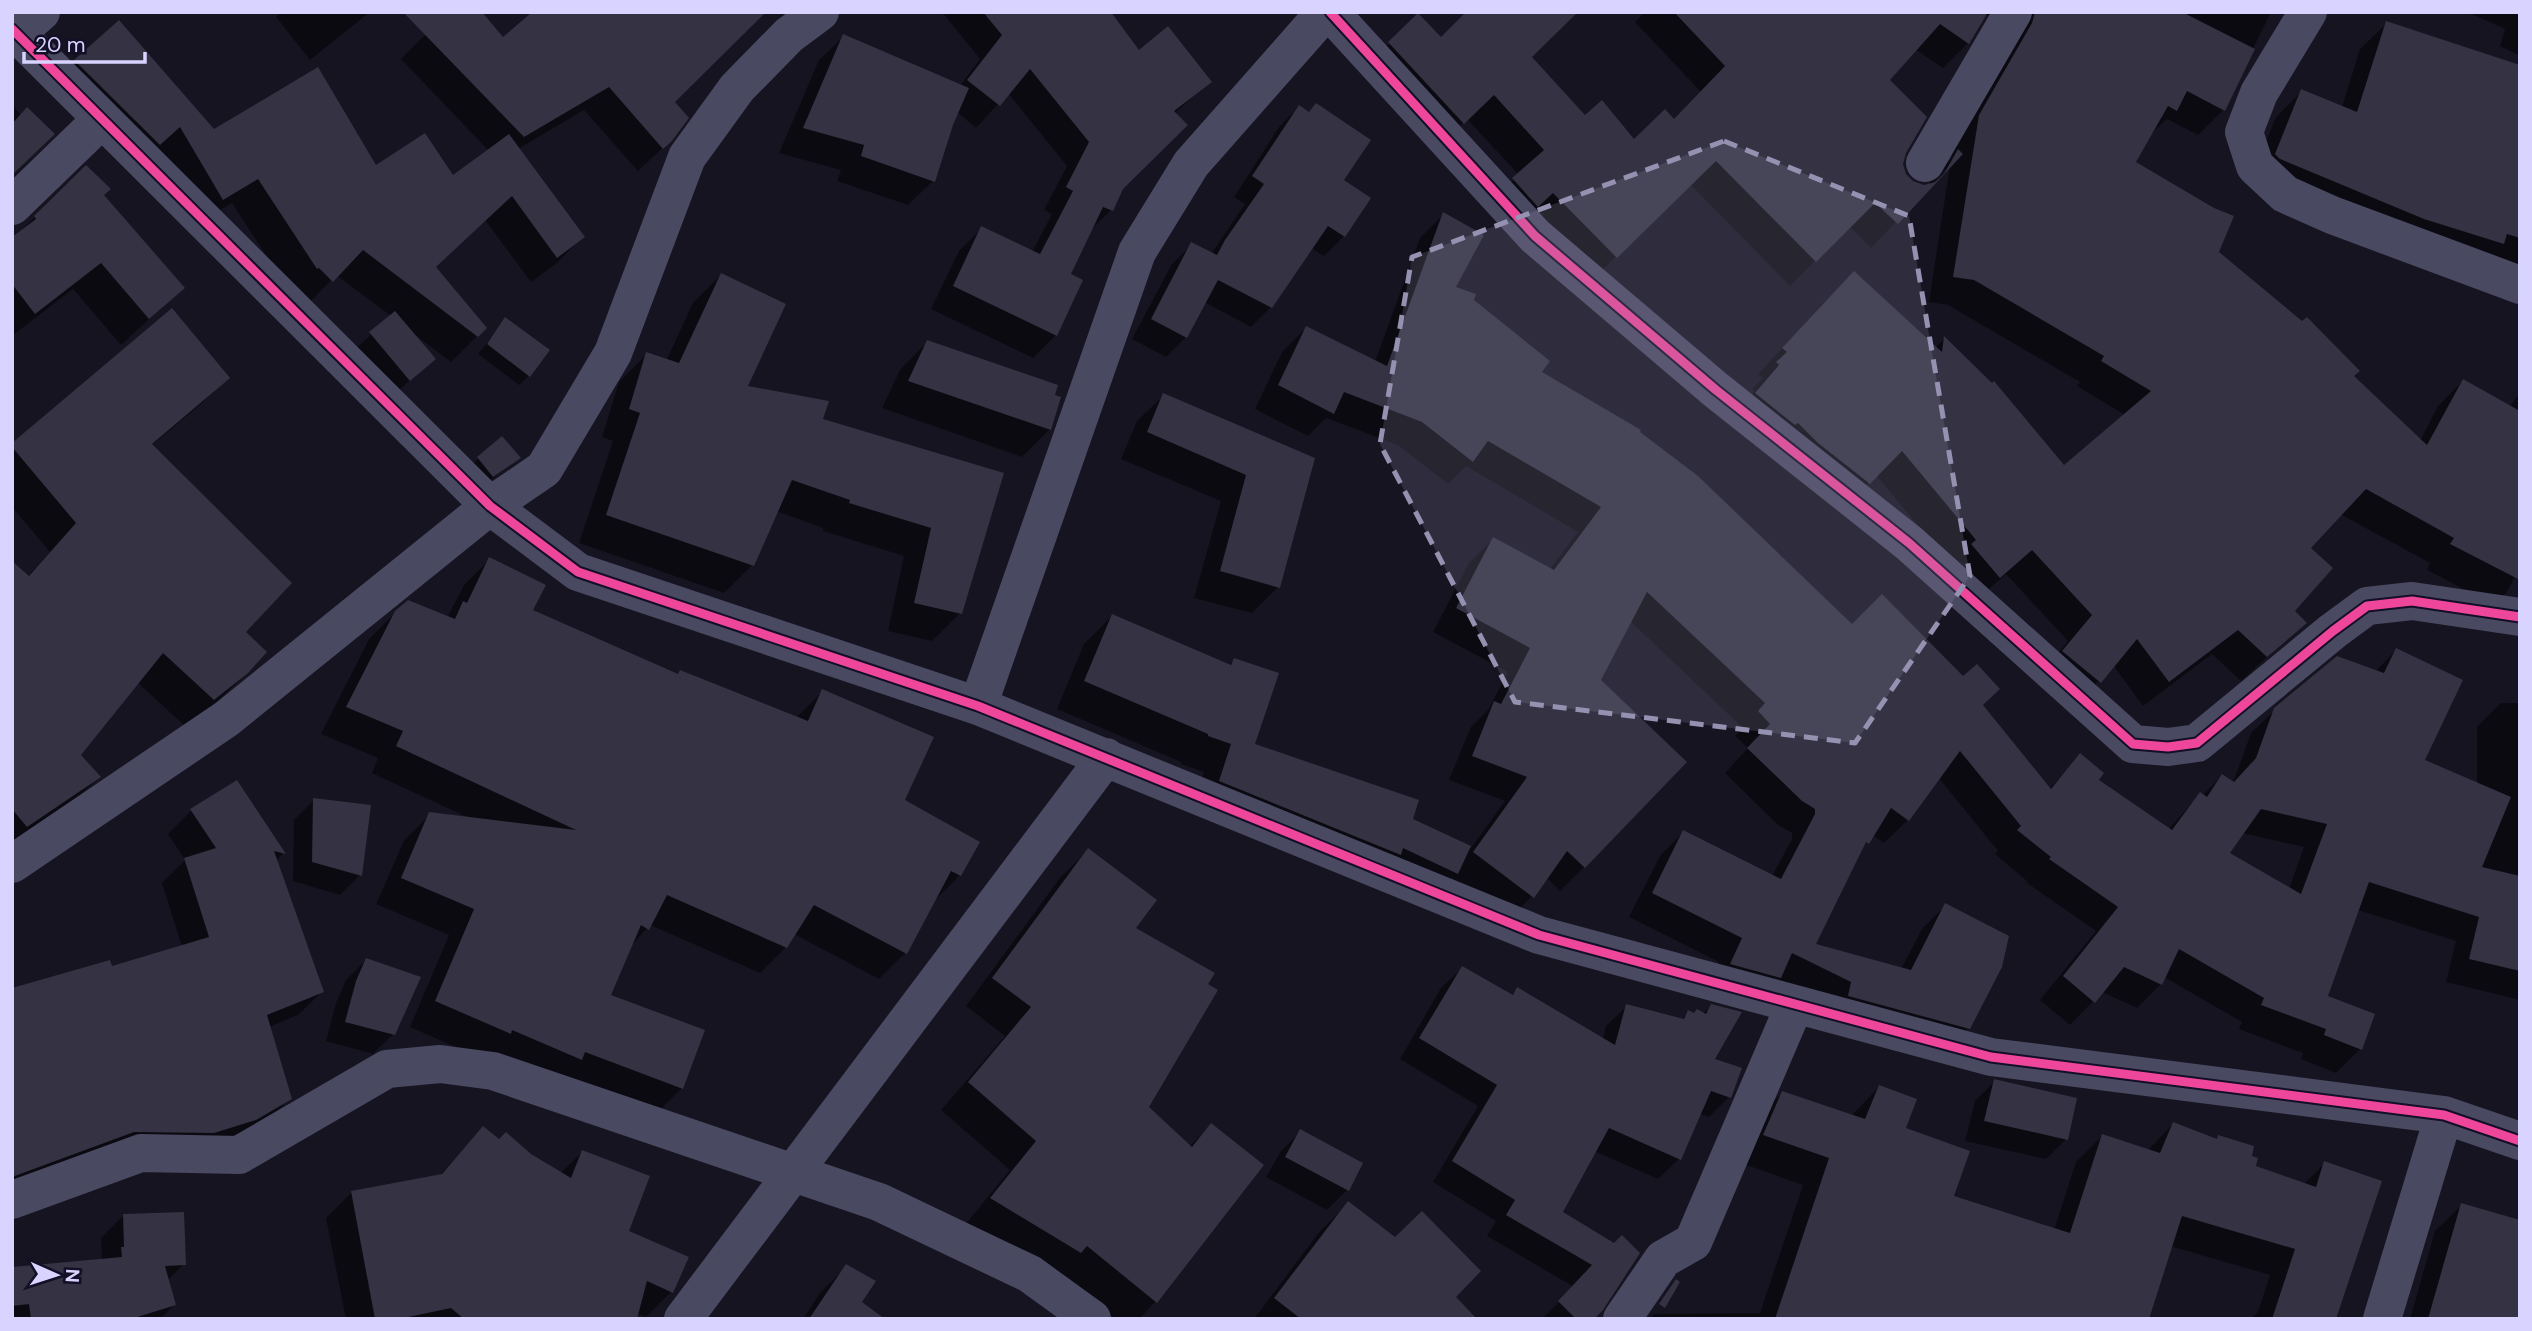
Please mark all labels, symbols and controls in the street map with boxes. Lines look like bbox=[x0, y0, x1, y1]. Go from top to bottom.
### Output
scale bar bbox=[24, 21, 145, 65]
text: 20 m bbox=[35, 31, 86, 59]
north arrow bbox=[21, 1240, 91, 1310]
text: N bbox=[60, 1268, 85, 1283]

